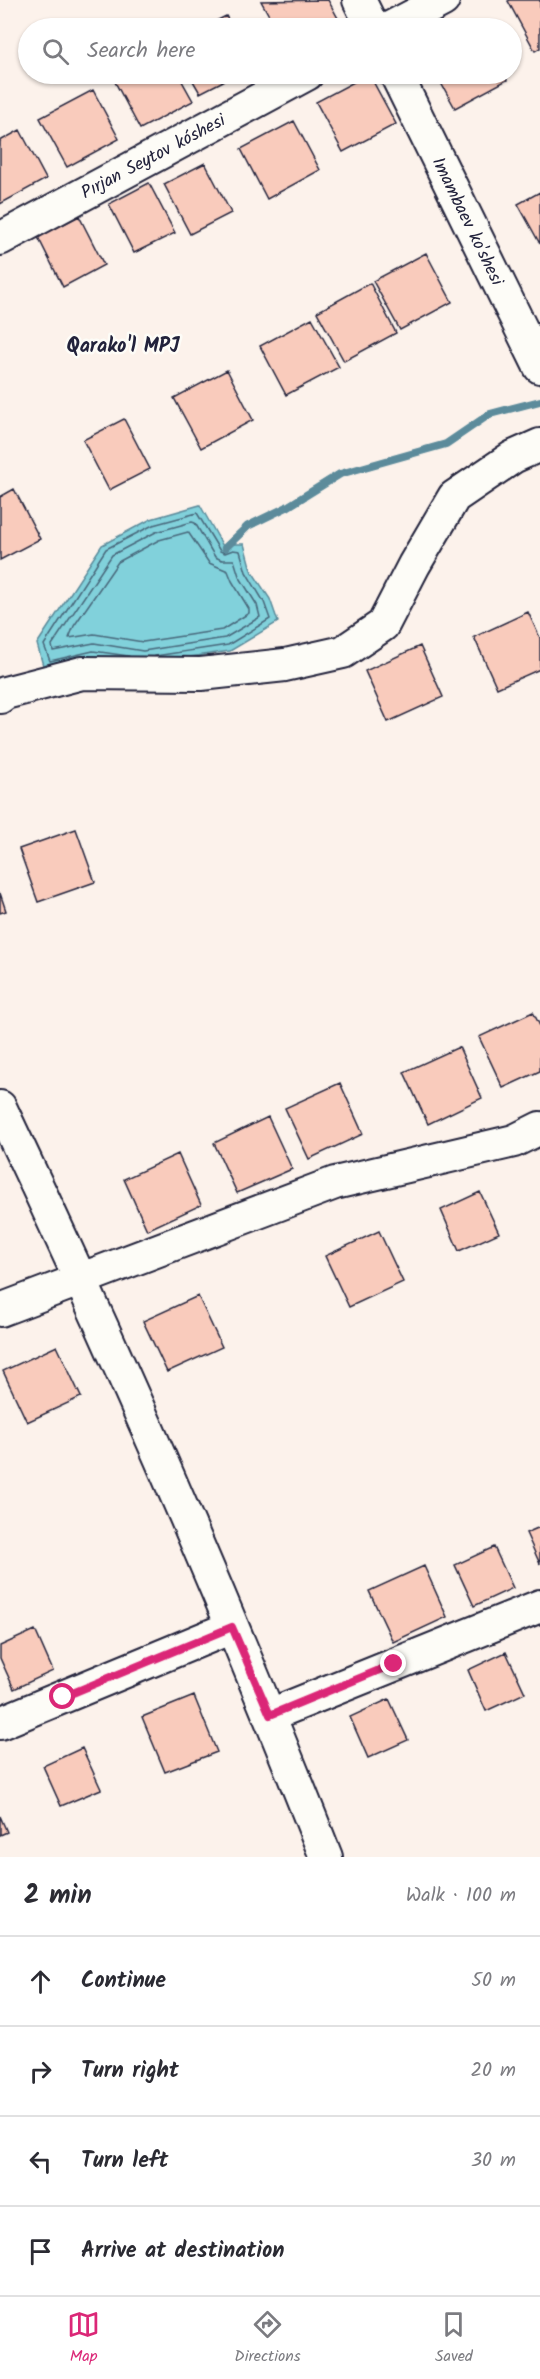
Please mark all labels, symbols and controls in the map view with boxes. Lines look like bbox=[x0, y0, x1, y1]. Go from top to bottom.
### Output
search box bbox=[18, 18, 522, 84]
text: Search here bbox=[87, 34, 195, 69]
icon: search bbox=[39, 35, 72, 68]
street label: Pırjan Seytov kóshesi bbox=[76, 107, 232, 208]
street label: Imambaev ko'shesi bbox=[423, 152, 511, 292]
district label: Qarako'l MPJ bbox=[66, 331, 181, 363]
route end bbox=[380, 1650, 406, 1676]
route start bbox=[49, 1683, 75, 1709]
text: 2 min bbox=[24, 1875, 92, 1917]
text: Walk · 100 m bbox=[406, 1880, 516, 1912]
text: Continue bbox=[81, 1964, 166, 1999]
icon: ahead bbox=[24, 1965, 57, 1998]
text: 50 m bbox=[471, 1965, 516, 1997]
text: Turn right bbox=[81, 2054, 179, 2089]
icon: right bbox=[24, 2055, 57, 2088]
text: 20 m bbox=[470, 2055, 516, 2087]
text: Turn left bbox=[81, 2144, 168, 2179]
icon: left bbox=[24, 2145, 57, 2178]
text: 30 m bbox=[471, 2145, 516, 2177]
text: Arrive at destination bbox=[81, 2234, 284, 2269]
icon: arrive bbox=[24, 2235, 57, 2268]
tab: Map bbox=[67, 2308, 100, 2369]
tab: Directions bbox=[234, 2308, 301, 2369]
tab: Saved bbox=[435, 2308, 473, 2369]

